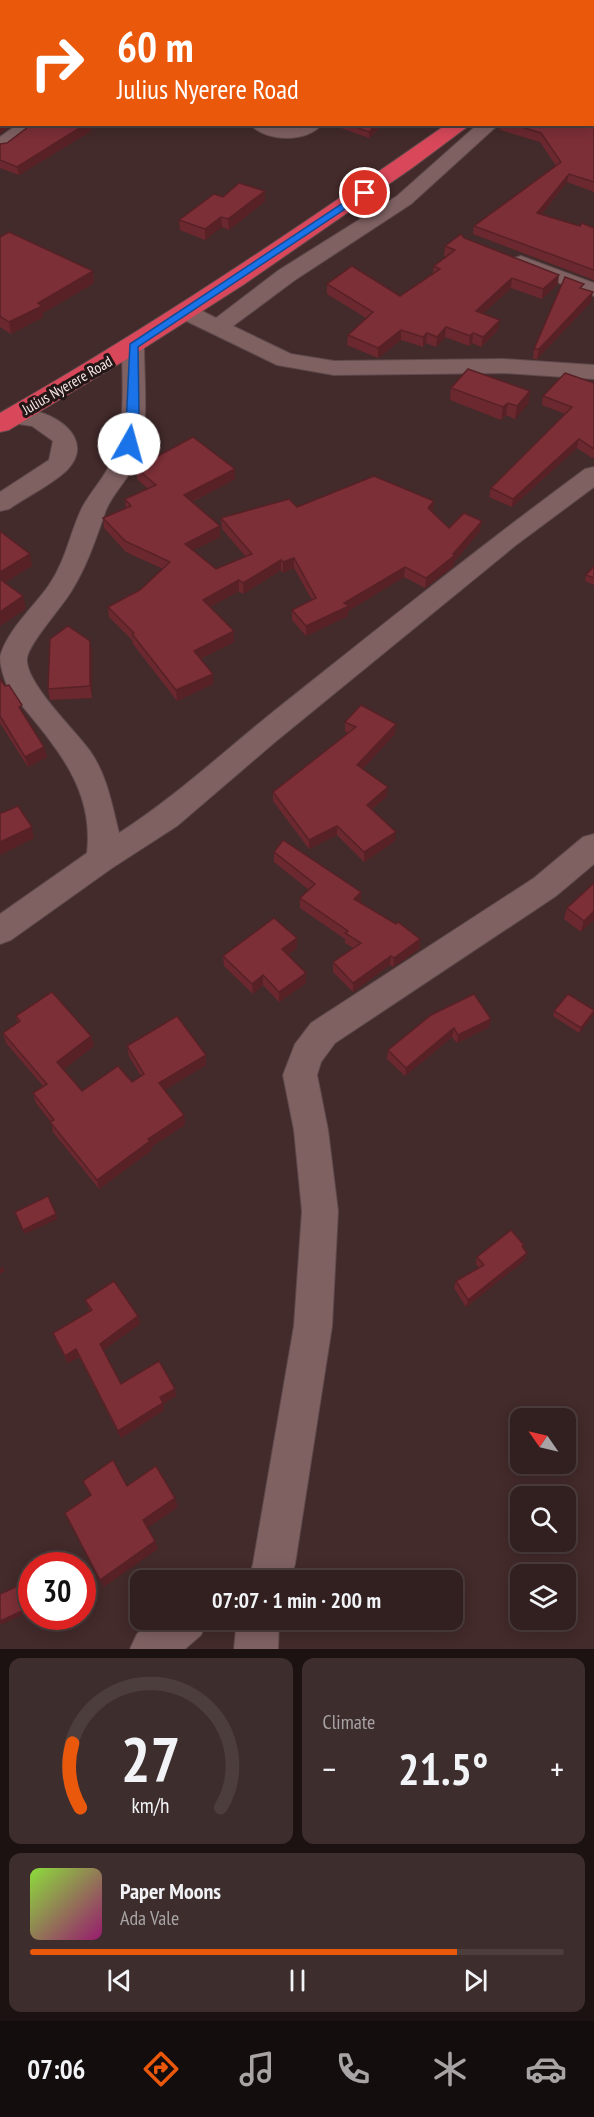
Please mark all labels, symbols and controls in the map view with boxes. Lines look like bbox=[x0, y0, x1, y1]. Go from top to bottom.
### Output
text: 60 m bbox=[117, 19, 194, 74]
icon: right bbox=[18, 24, 96, 102]
text: Julius Nyerere Road bbox=[117, 72, 299, 106]
pin bbox=[339, 167, 390, 218]
icon: arrive bbox=[348, 176, 381, 209]
street label: Julius Nyerere Road bbox=[18, 352, 115, 419]
position arrow bbox=[97, 412, 161, 476]
north arrow bbox=[510, 1408, 576, 1474]
map controls bbox=[510, 1408, 576, 1630]
button: search bbox=[510, 1486, 576, 1552]
speed limit sign: 30 bbox=[18, 1552, 96, 1630]
button: layers bbox=[510, 1564, 576, 1630]
text: 07:07 · 1 min · 200 m bbox=[212, 1586, 381, 1614]
text: Climate bbox=[323, 1709, 375, 1735]
text: 27 bbox=[121, 1718, 181, 1799]
text: 21.5° bbox=[398, 1739, 488, 1797]
text: − bbox=[323, 1747, 336, 1790]
text: + bbox=[550, 1747, 564, 1790]
text: km/h bbox=[132, 1791, 170, 1819]
text: Paper Moons bbox=[120, 1877, 221, 1905]
text: Ada Vale bbox=[120, 1905, 179, 1931]
icon: previous bbox=[103, 1964, 136, 1997]
icon: pause bbox=[281, 1964, 314, 1997]
icon: next bbox=[459, 1964, 492, 1997]
icon: directions bbox=[140, 2048, 182, 2090]
icon: music bbox=[236, 2048, 278, 2090]
icon: phone bbox=[332, 2048, 374, 2090]
icon: climate bbox=[429, 2048, 471, 2090]
icon: car bbox=[525, 2048, 567, 2090]
text: 07:06 bbox=[27, 2052, 86, 2086]

